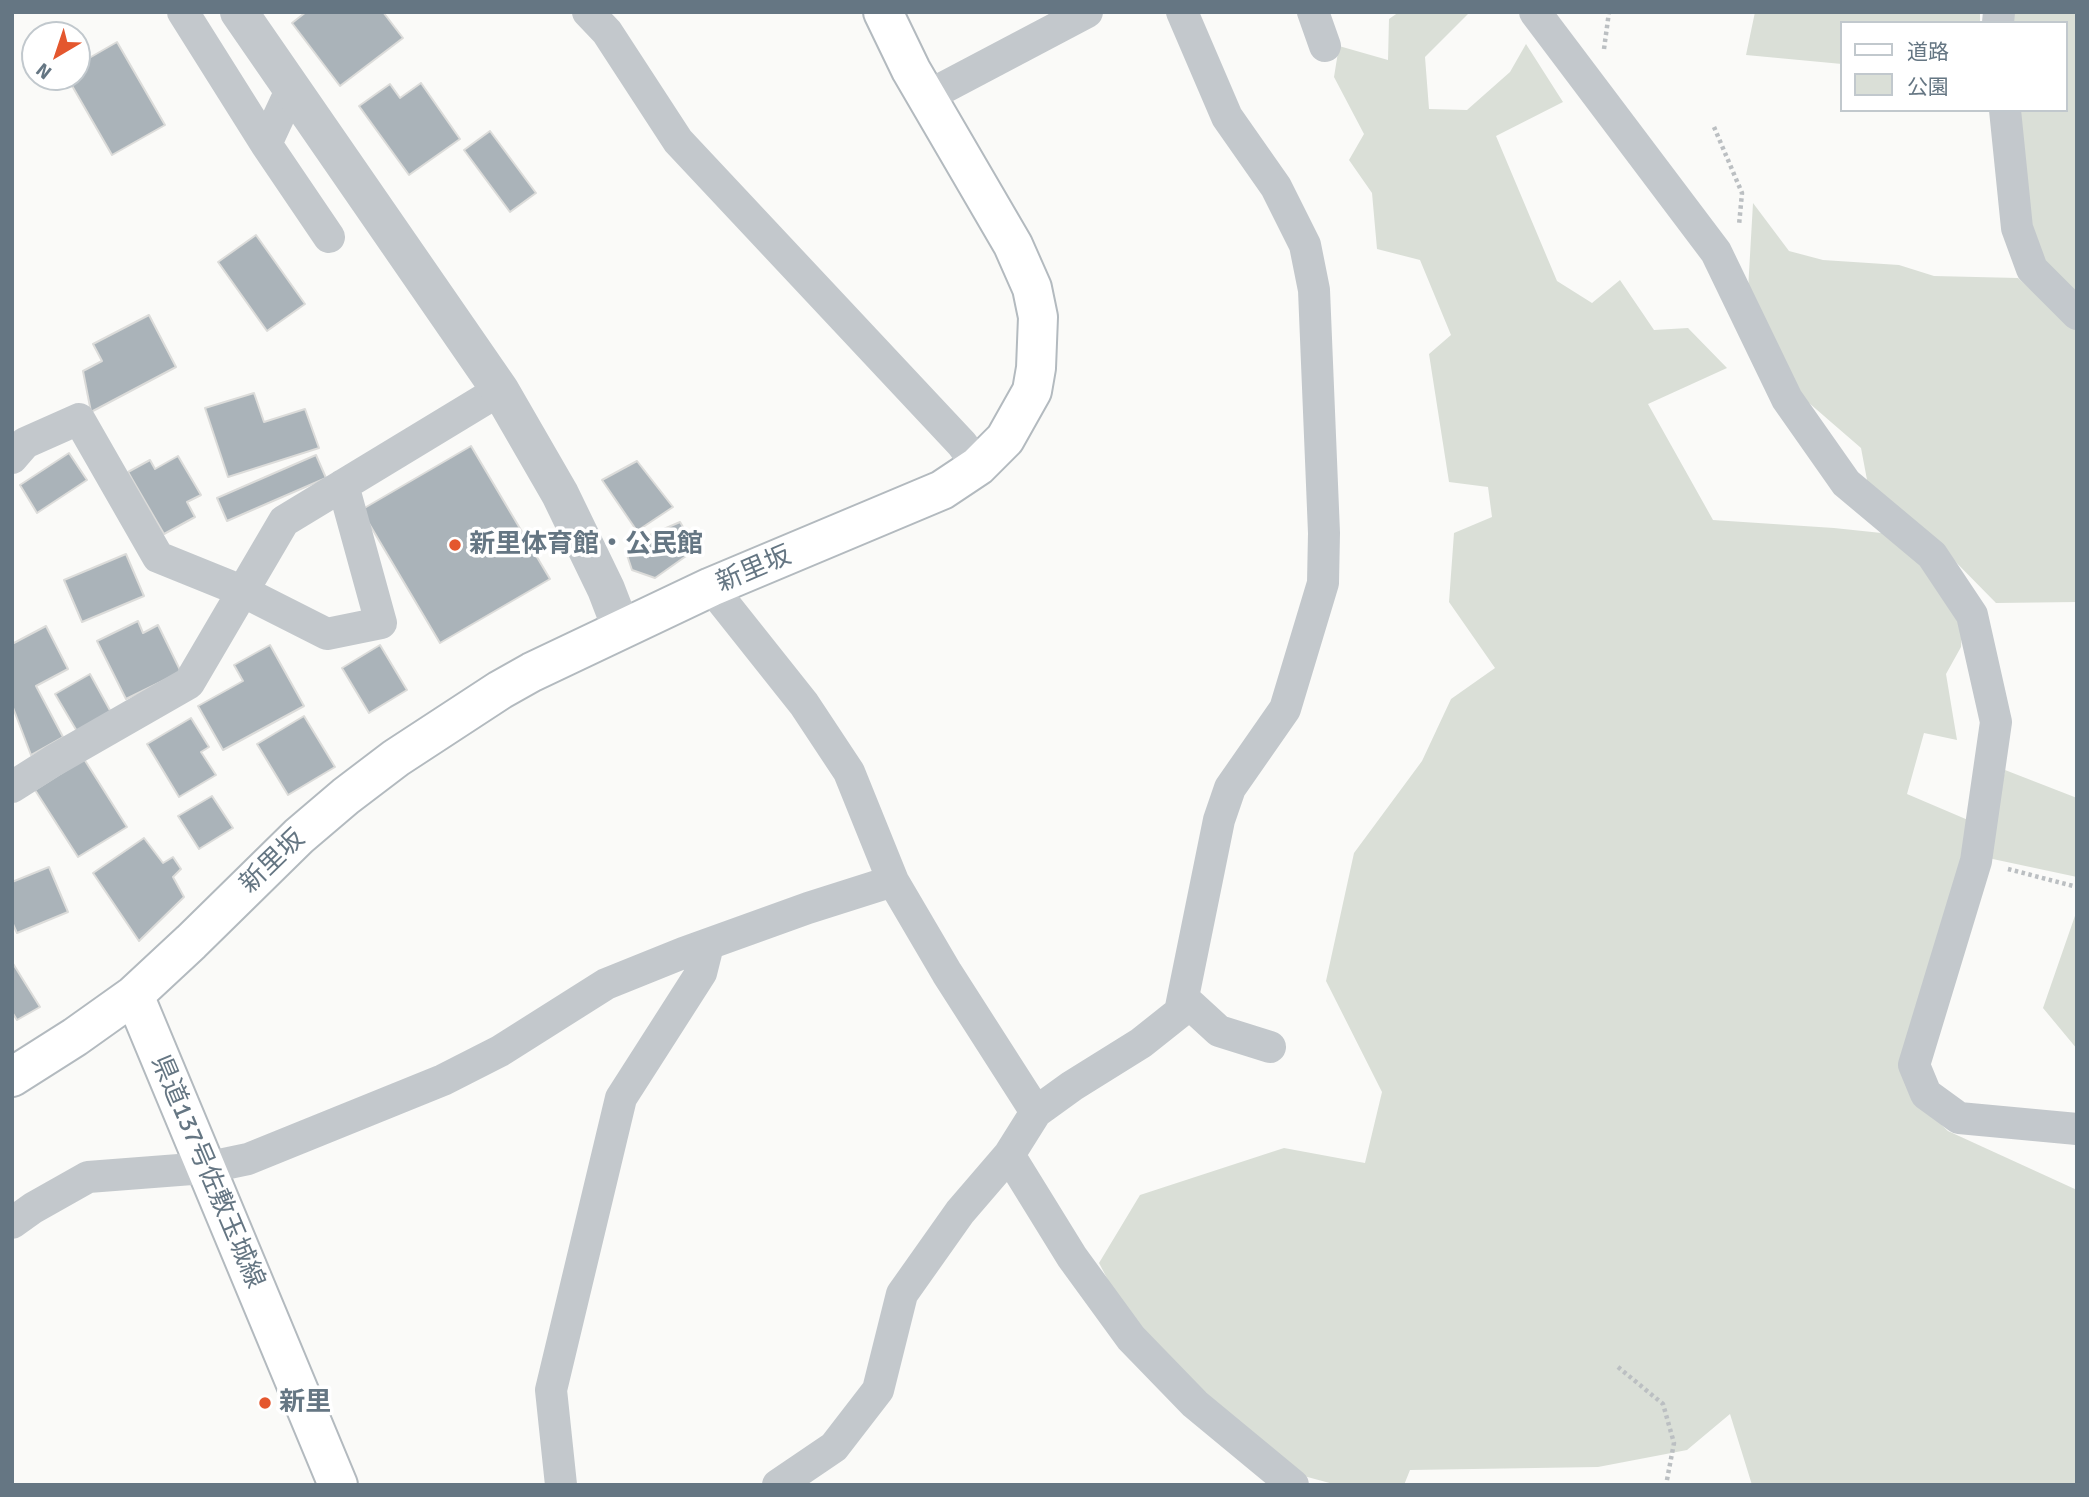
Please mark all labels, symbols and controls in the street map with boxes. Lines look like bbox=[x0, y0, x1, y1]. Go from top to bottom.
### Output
north arrow bbox=[21, 21, 91, 91]
legend bbox=[1840, 21, 2068, 112]
text: 道路 bbox=[1907, 39, 1949, 65]
text: N bbox=[31, 57, 57, 84]
text: 公園 bbox=[1907, 74, 1949, 100]
place label: 新里体育館・公民館 bbox=[469, 529, 703, 561]
marker: 新里体育館・公民館 bbox=[447, 537, 463, 553]
street label: 新里坂 bbox=[712, 540, 796, 600]
street label: 新里坂 bbox=[234, 824, 312, 900]
street label: 県道137号佐敷玉城線 bbox=[144, 1051, 270, 1293]
place label: 新里 bbox=[279, 1387, 331, 1419]
marker: 新里 bbox=[257, 1395, 273, 1411]

